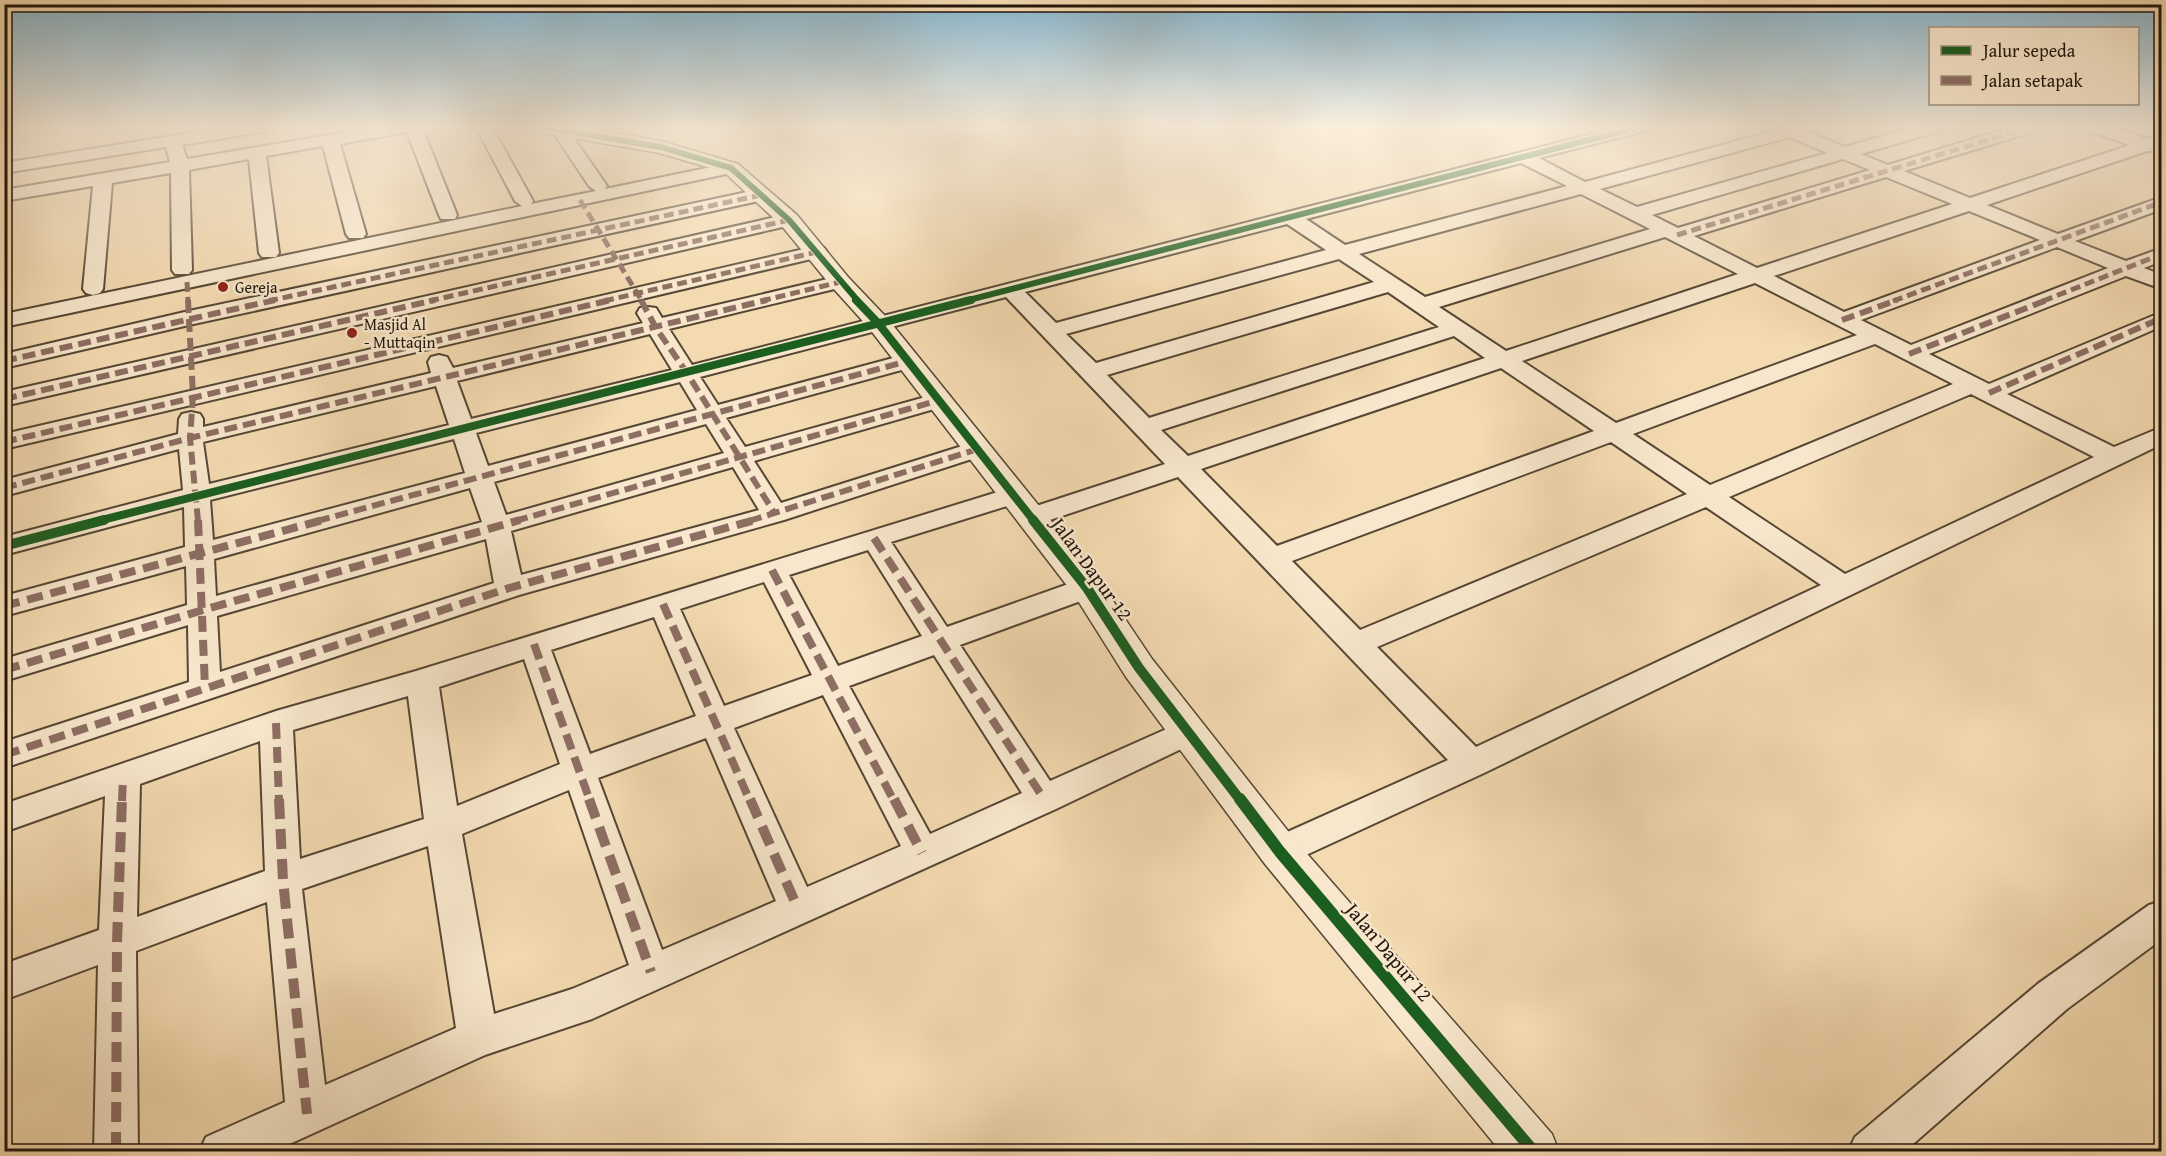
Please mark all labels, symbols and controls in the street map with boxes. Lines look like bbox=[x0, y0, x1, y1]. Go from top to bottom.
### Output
legend bbox=[1929, 27, 2139, 105]
text: Jalur sepeda bbox=[1981, 37, 2076, 64]
text: Jalan setapak bbox=[1981, 67, 2083, 94]
place label: Gereja bbox=[235, 275, 278, 299]
marker: Gereja bbox=[216, 280, 230, 294]
place label: Masjid Al - Muttaqin bbox=[364, 312, 436, 354]
marker: Masjid Al - Muttaqin bbox=[345, 326, 359, 340]
street label: Jalan Dapur 12 bbox=[1043, 509, 1140, 626]
street label: Jalan Dapur 12 bbox=[1337, 893, 1440, 1008]

